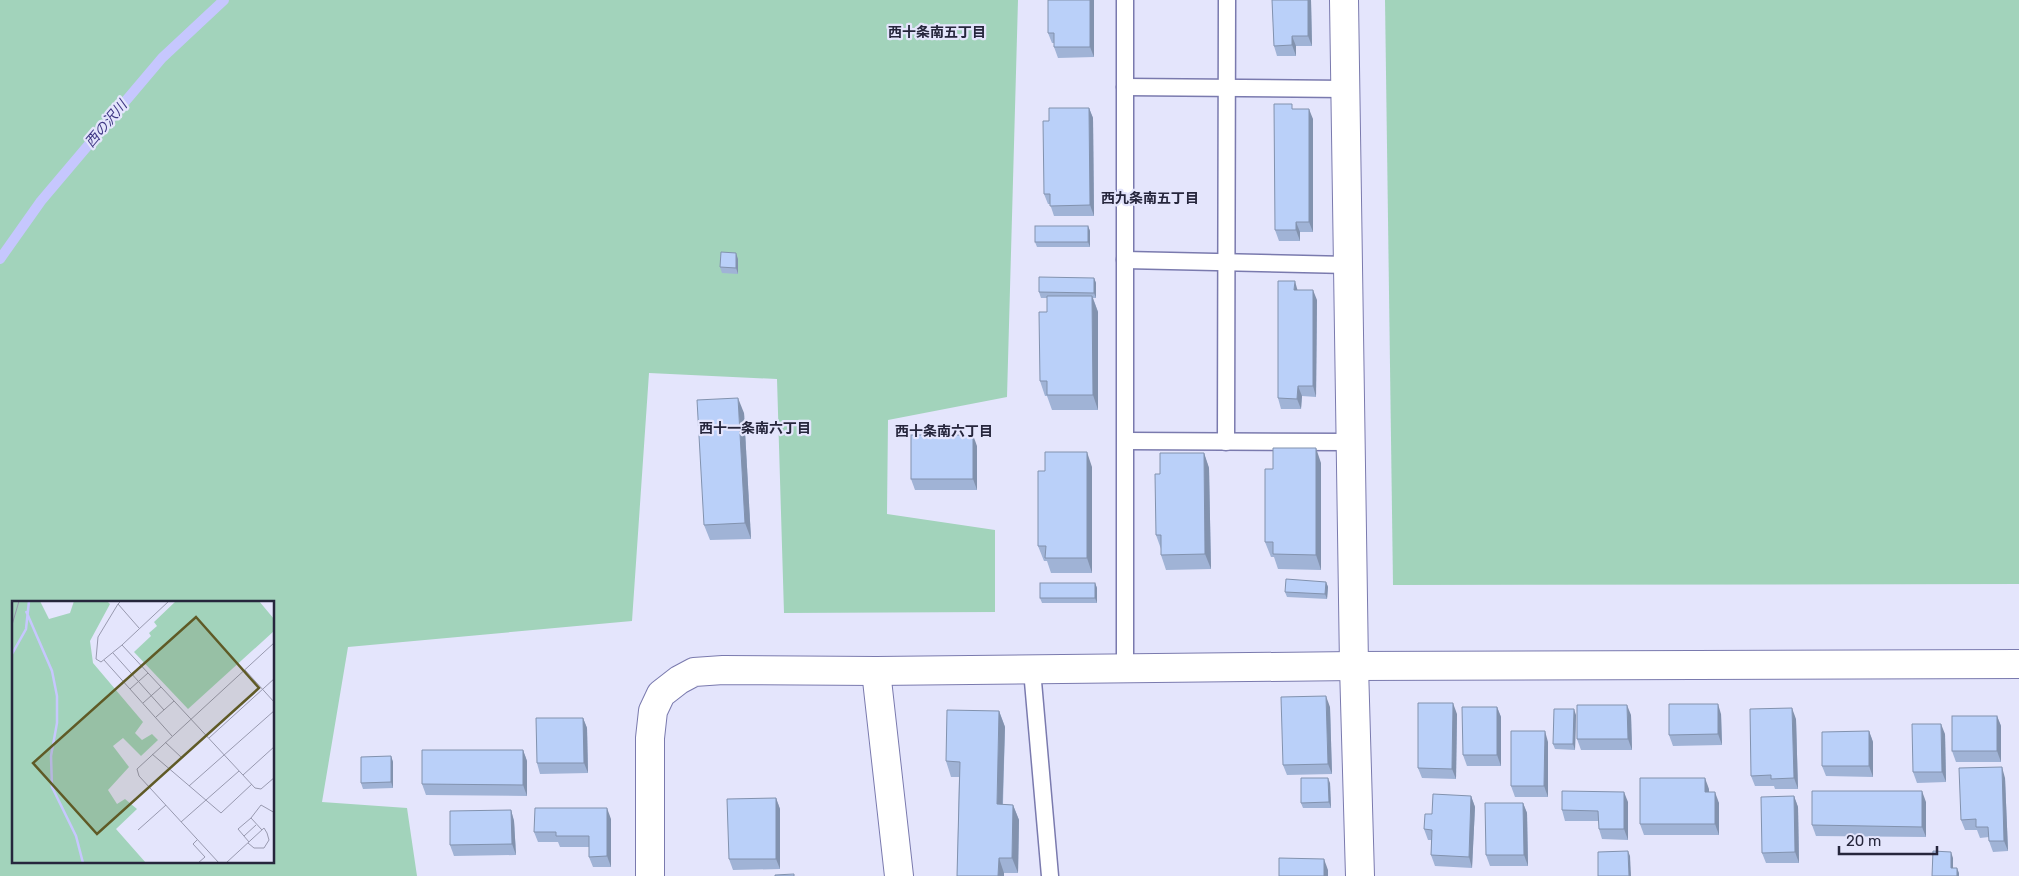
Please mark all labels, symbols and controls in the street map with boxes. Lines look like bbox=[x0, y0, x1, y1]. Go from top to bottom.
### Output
district label: 西十条南五丁目 bbox=[888, 24, 986, 41]
water label: 西の沢川 bbox=[81, 96, 132, 151]
district label: 西九条南五丁目 bbox=[1101, 190, 1199, 207]
district label: 西十一条南六丁目 bbox=[699, 420, 811, 437]
district label: 西十条南六丁目 bbox=[895, 423, 993, 440]
inset map bbox=[12, 601, 275, 864]
scale bar bbox=[1839, 824, 1936, 856]
text: 20 m bbox=[1846, 832, 1881, 850]

